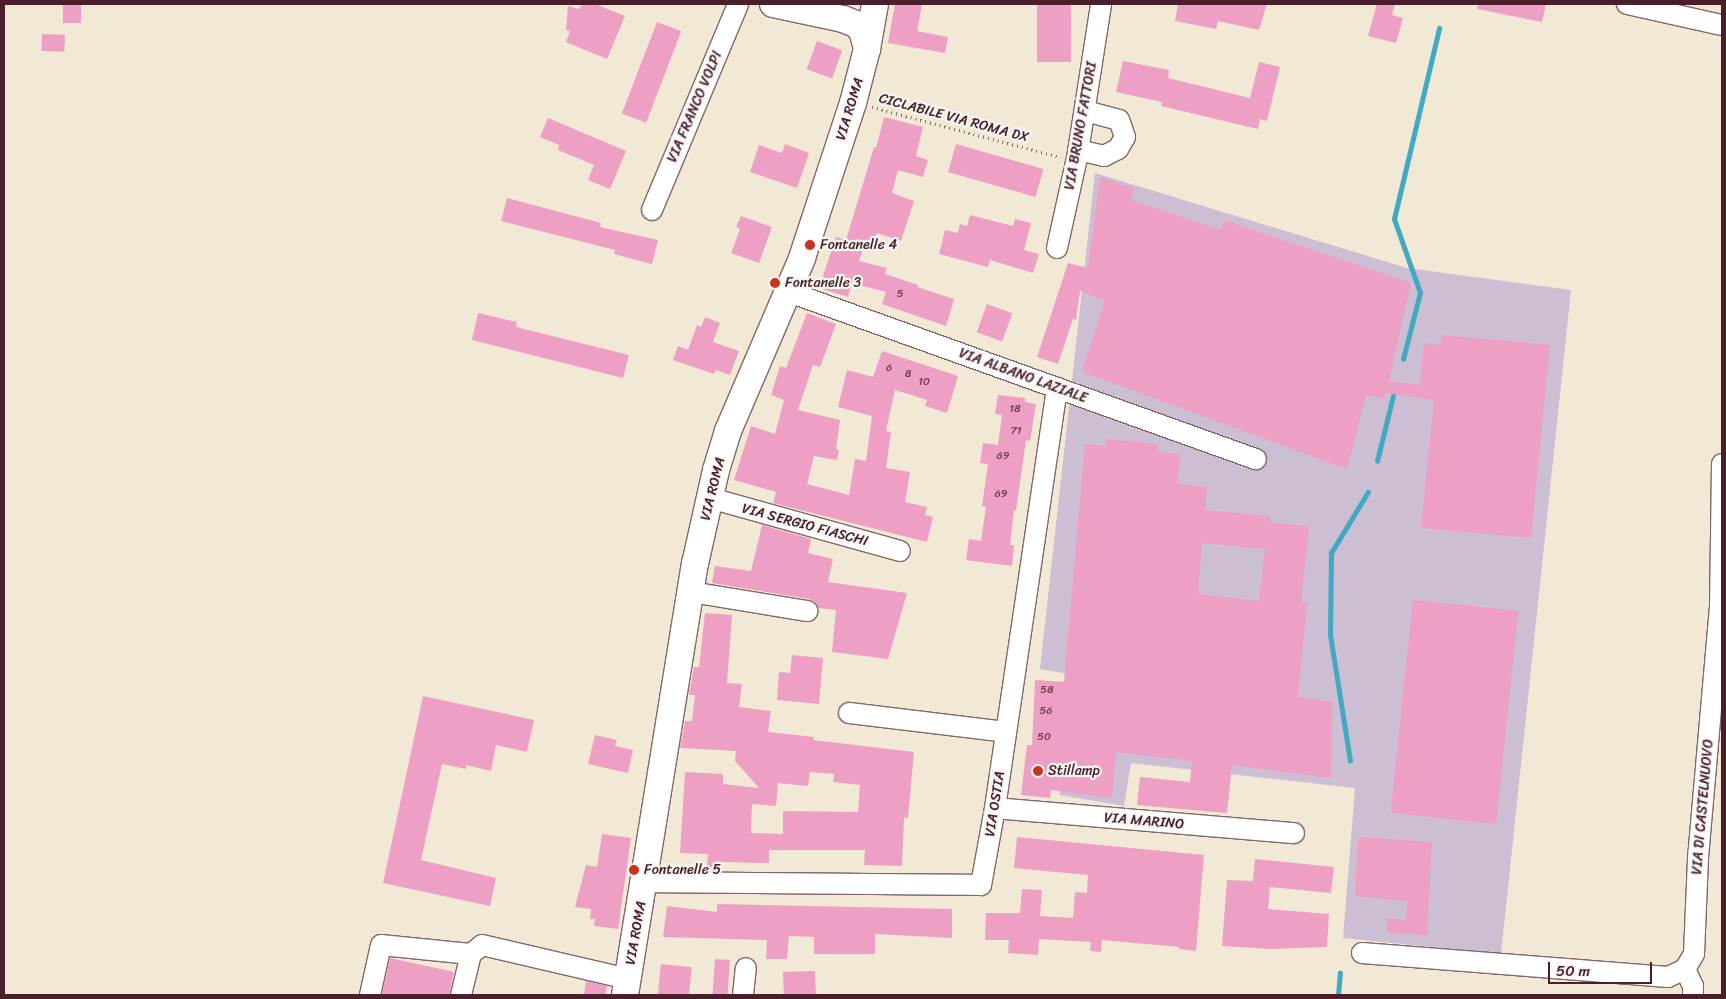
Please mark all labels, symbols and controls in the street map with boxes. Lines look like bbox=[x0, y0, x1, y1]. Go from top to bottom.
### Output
street label: VIA FRANCO VOLPI bbox=[664, 49, 726, 165]
street label: VIA BRUNO FATTORI bbox=[1062, 62, 1100, 190]
street label: VIA ROMA bbox=[832, 75, 868, 143]
street label: CICLABILE VIA ROMA DX bbox=[876, 90, 1032, 146]
place label: Fontanelle 4 bbox=[820, 237, 897, 253]
marker: Fontanelle 4 bbox=[804, 239, 816, 251]
place label: Fontanelle 3 bbox=[785, 275, 861, 291]
marker: Fontanelle 3 bbox=[769, 277, 781, 289]
house number: 5 bbox=[897, 287, 903, 301]
street label: VIA ALBANO LAZIALE bbox=[957, 345, 1089, 407]
house number: 6 bbox=[886, 361, 892, 375]
house number: 8 bbox=[905, 367, 911, 381]
house number: 10 bbox=[918, 375, 930, 389]
house number: 18 bbox=[1009, 402, 1021, 416]
house number: 71 bbox=[1011, 424, 1021, 438]
house number: 69 bbox=[996, 449, 1010, 463]
street label: VIA ROMA bbox=[697, 455, 729, 523]
house number: 69 bbox=[994, 487, 1008, 501]
street label: VIA SERGIO FIASCHI bbox=[740, 500, 870, 550]
house number: 58 bbox=[1040, 683, 1054, 697]
house number: 56 bbox=[1040, 704, 1052, 718]
house number: 50 bbox=[1037, 730, 1051, 744]
street label: VIA DI CASTELNUOVO bbox=[1689, 738, 1717, 876]
place label: Stillamp bbox=[1048, 763, 1100, 779]
marker: Stillamp bbox=[1032, 765, 1044, 777]
street label: VIA OSTIA bbox=[982, 770, 1008, 838]
street label: VIA MARINO bbox=[1104, 809, 1184, 833]
place label: Fontanelle 5 bbox=[644, 862, 721, 878]
marker: Fontanelle 5 bbox=[628, 864, 640, 876]
street label: VIA ROMA bbox=[622, 899, 650, 967]
scale bar bbox=[1551, 952, 1655, 984]
text: 50 m bbox=[1556, 958, 1590, 984]

